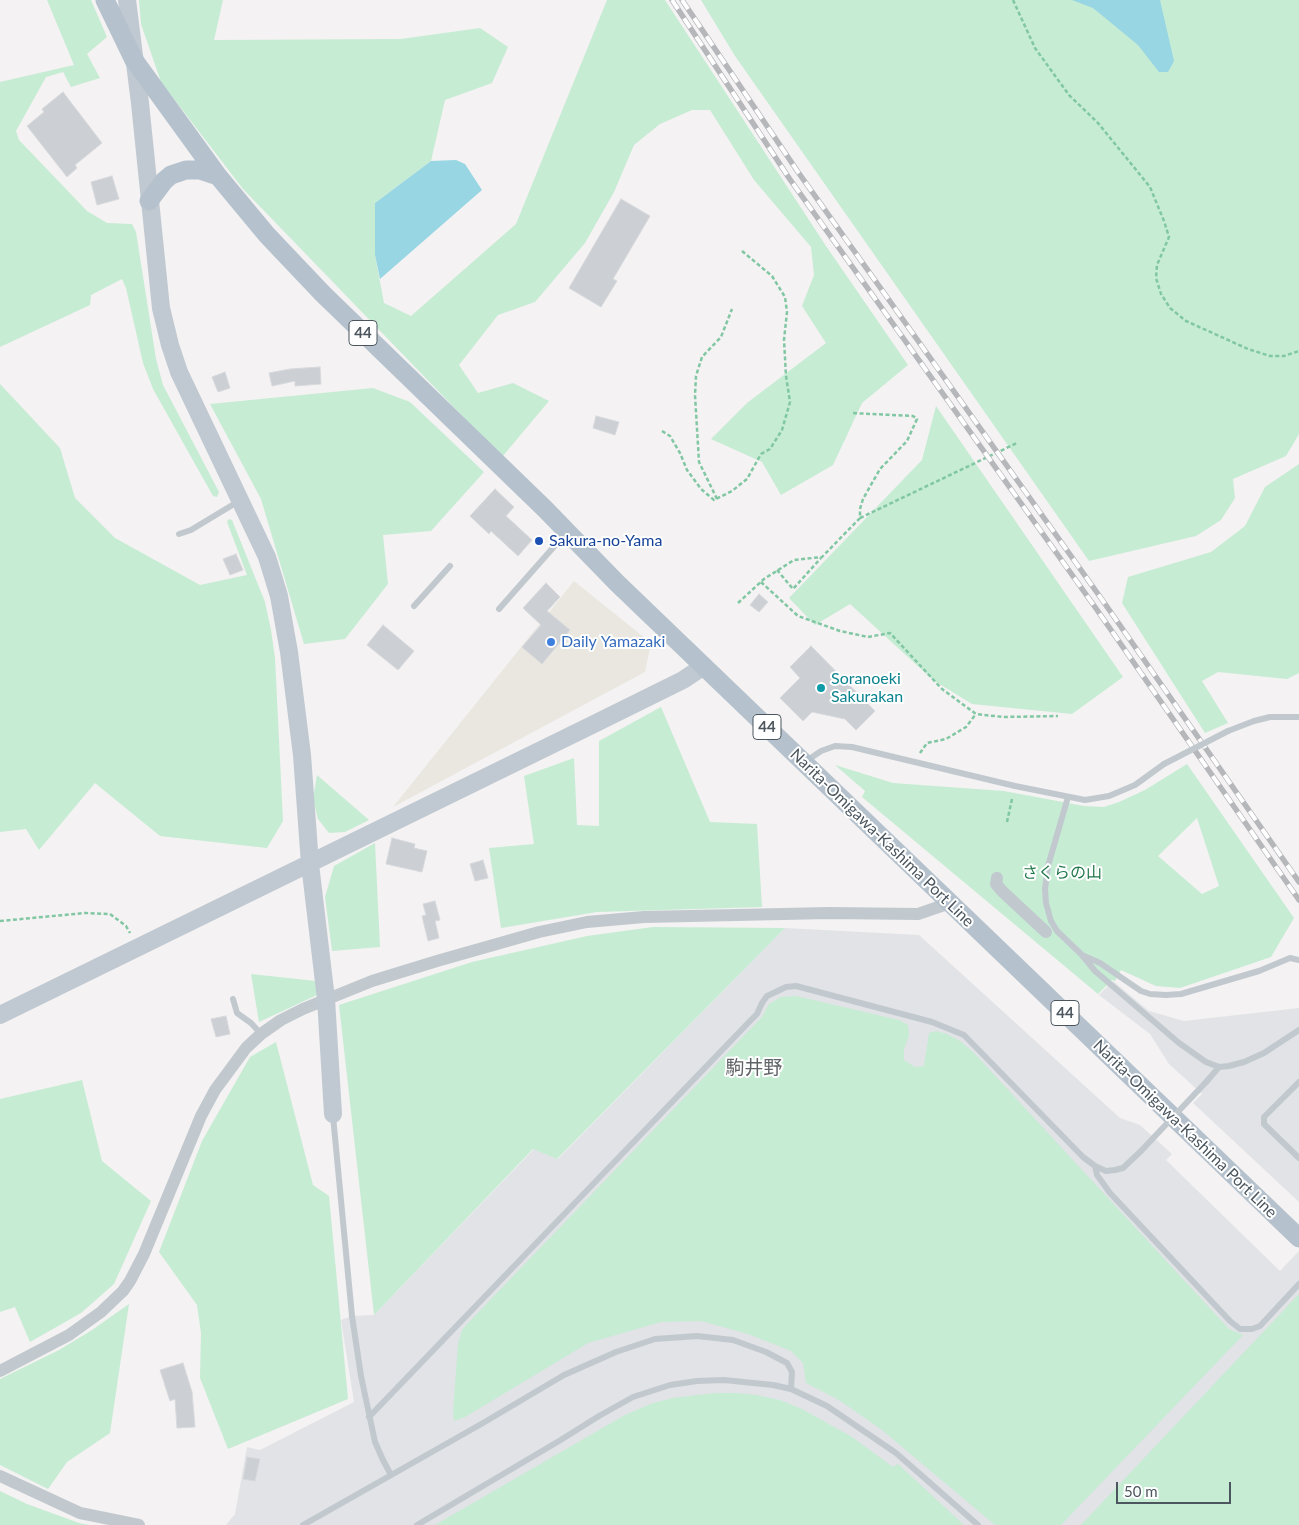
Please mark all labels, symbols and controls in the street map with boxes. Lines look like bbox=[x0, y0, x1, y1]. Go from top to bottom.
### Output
road number: 44 bbox=[349, 320, 377, 346]
place label: Sakura-no-Yama bbox=[549, 531, 662, 551]
marker: Sakura-no-Yama bbox=[533, 535, 545, 547]
place label: Daily Yamazaki bbox=[561, 632, 665, 652]
marker: Daily Yamazaki bbox=[545, 636, 557, 648]
place label: Soranoeki Sakurakan bbox=[831, 669, 903, 707]
marker: Soranoeki Sakurakan bbox=[815, 682, 827, 694]
road number: 44 bbox=[753, 714, 781, 740]
street label: Narita-Omigawa-Kashima Port Line bbox=[786, 745, 978, 931]
park label: さくらの山 bbox=[1022, 863, 1102, 883]
road number: 44 bbox=[1051, 1000, 1079, 1026]
street label: Narita-Omigawa-Kashima Port Line bbox=[1089, 1036, 1281, 1222]
district label: 駒井野 bbox=[726, 1057, 782, 1079]
scale bar bbox=[1119, 1472, 1234, 1504]
text: 50 m bbox=[1124, 1482, 1158, 1500]

